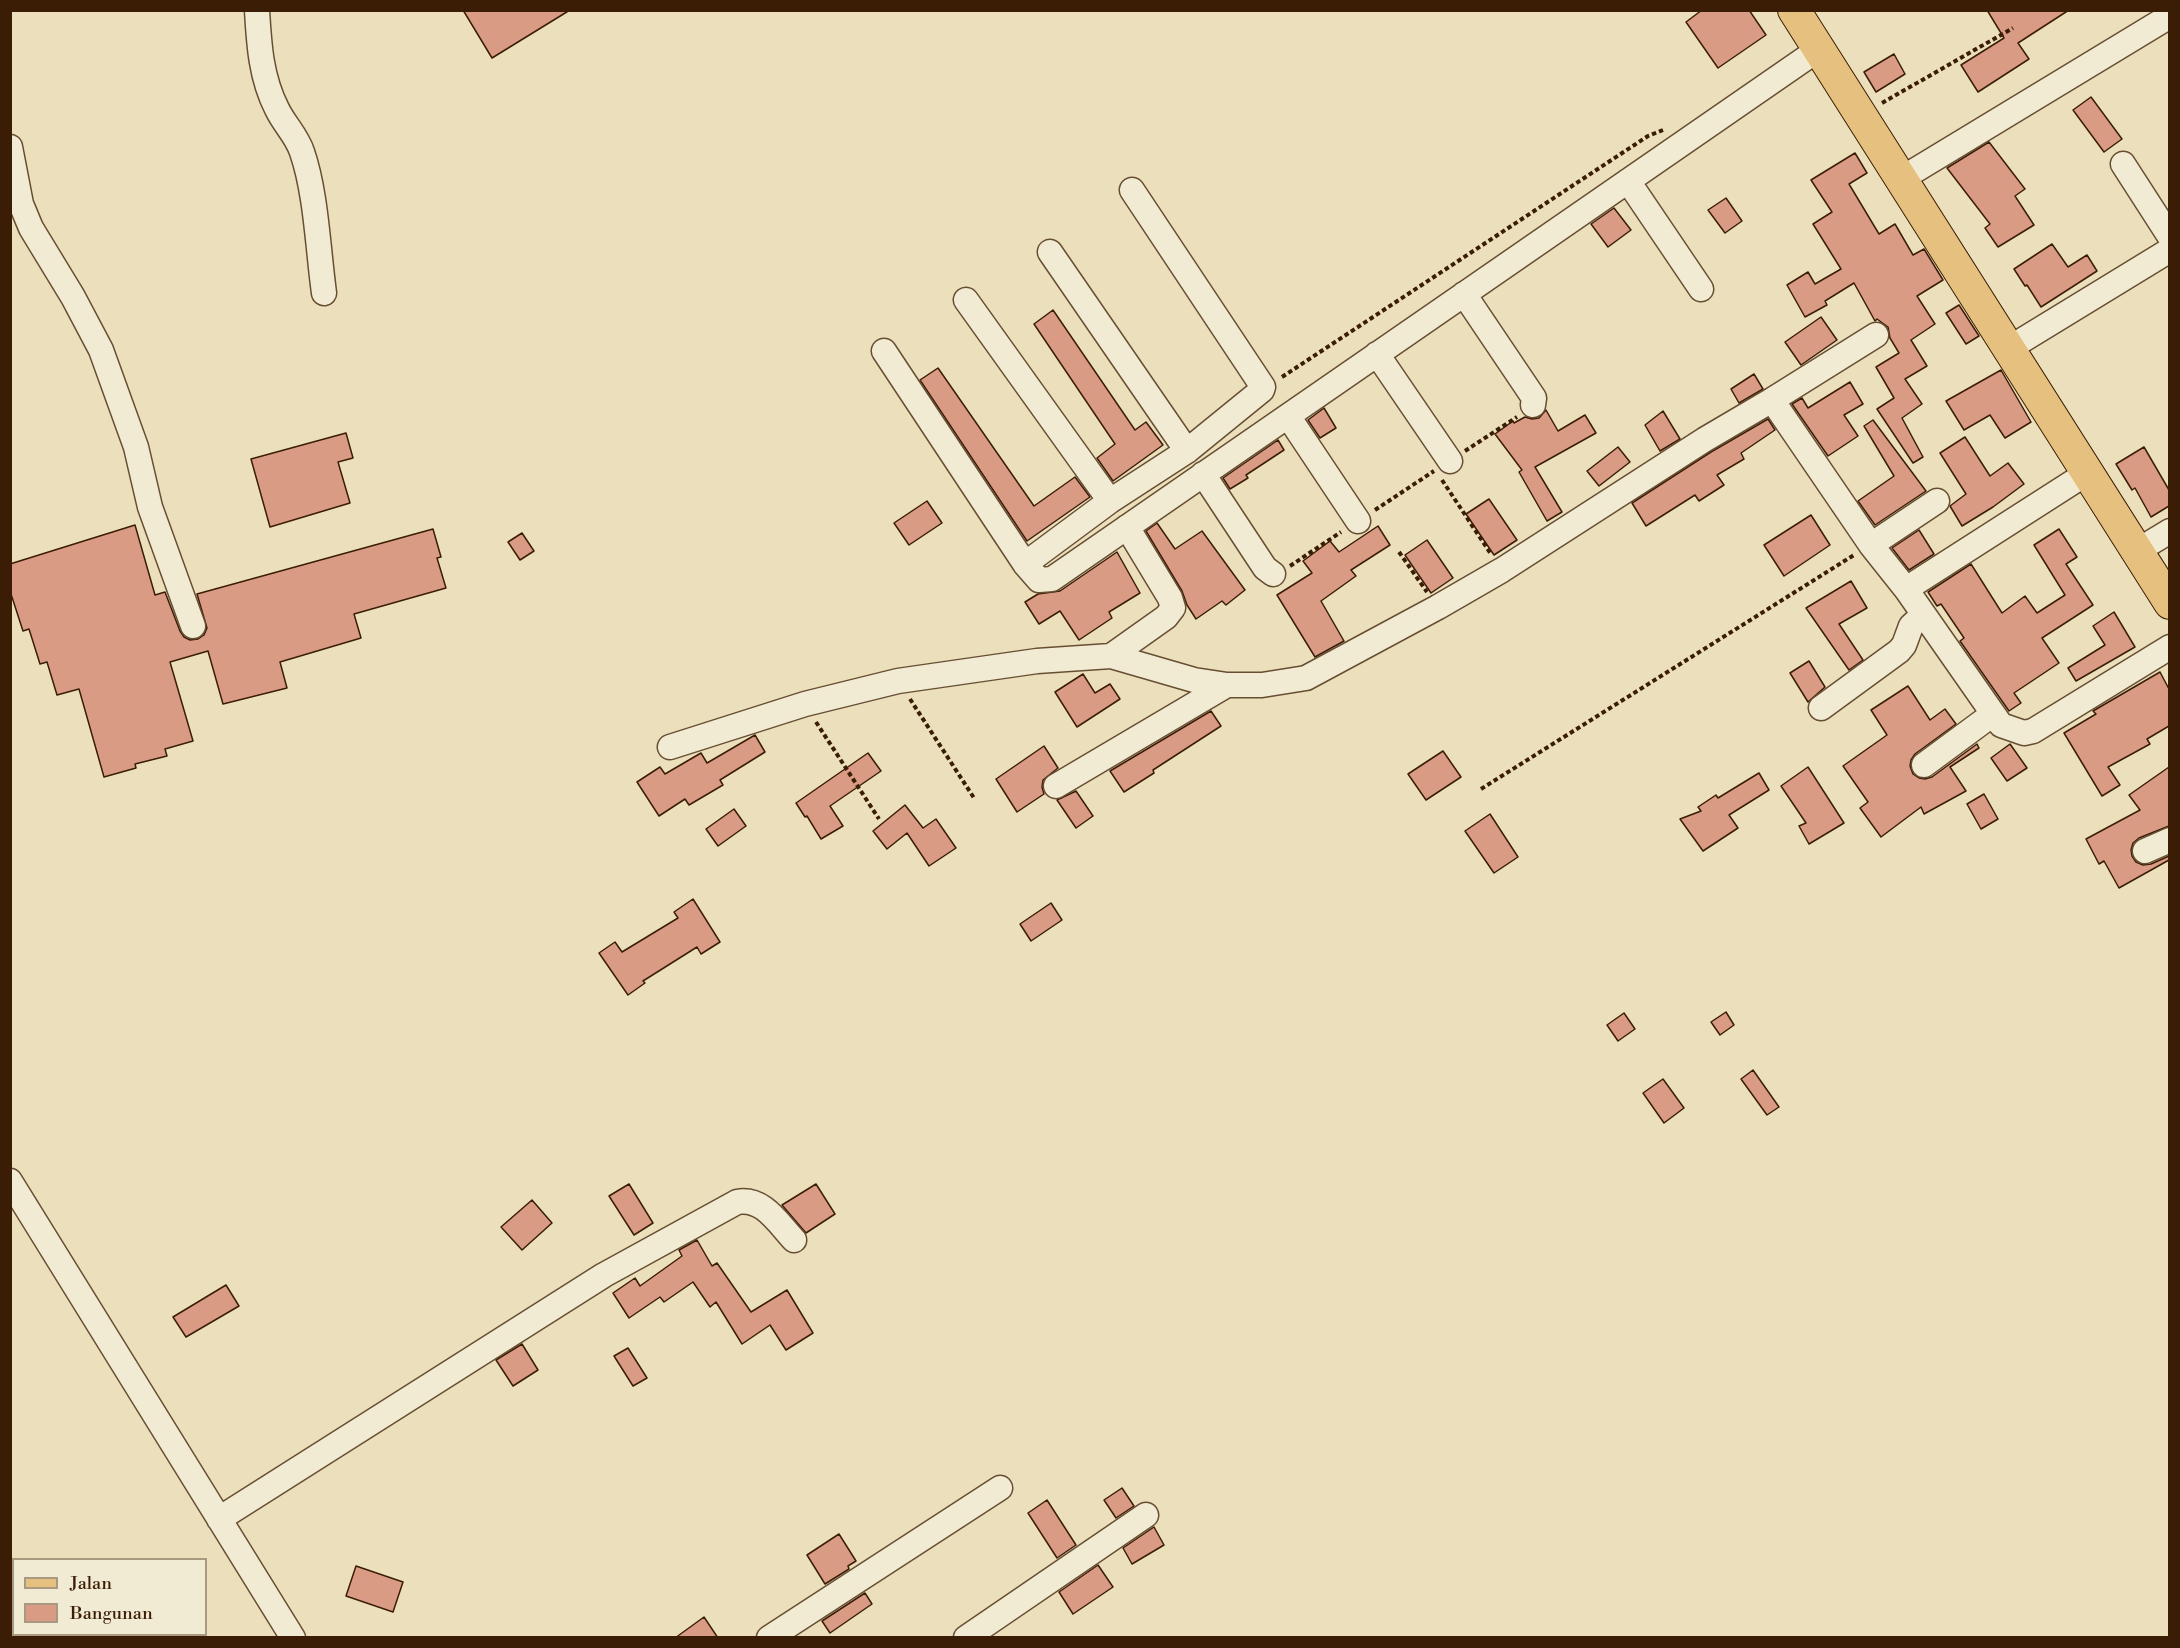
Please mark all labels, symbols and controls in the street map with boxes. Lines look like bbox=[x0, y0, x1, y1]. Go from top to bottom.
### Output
legend bbox=[12, 1558, 207, 1636]
text: Jalan bbox=[70, 1572, 112, 1595]
text: Bangunan bbox=[70, 1602, 153, 1625]

